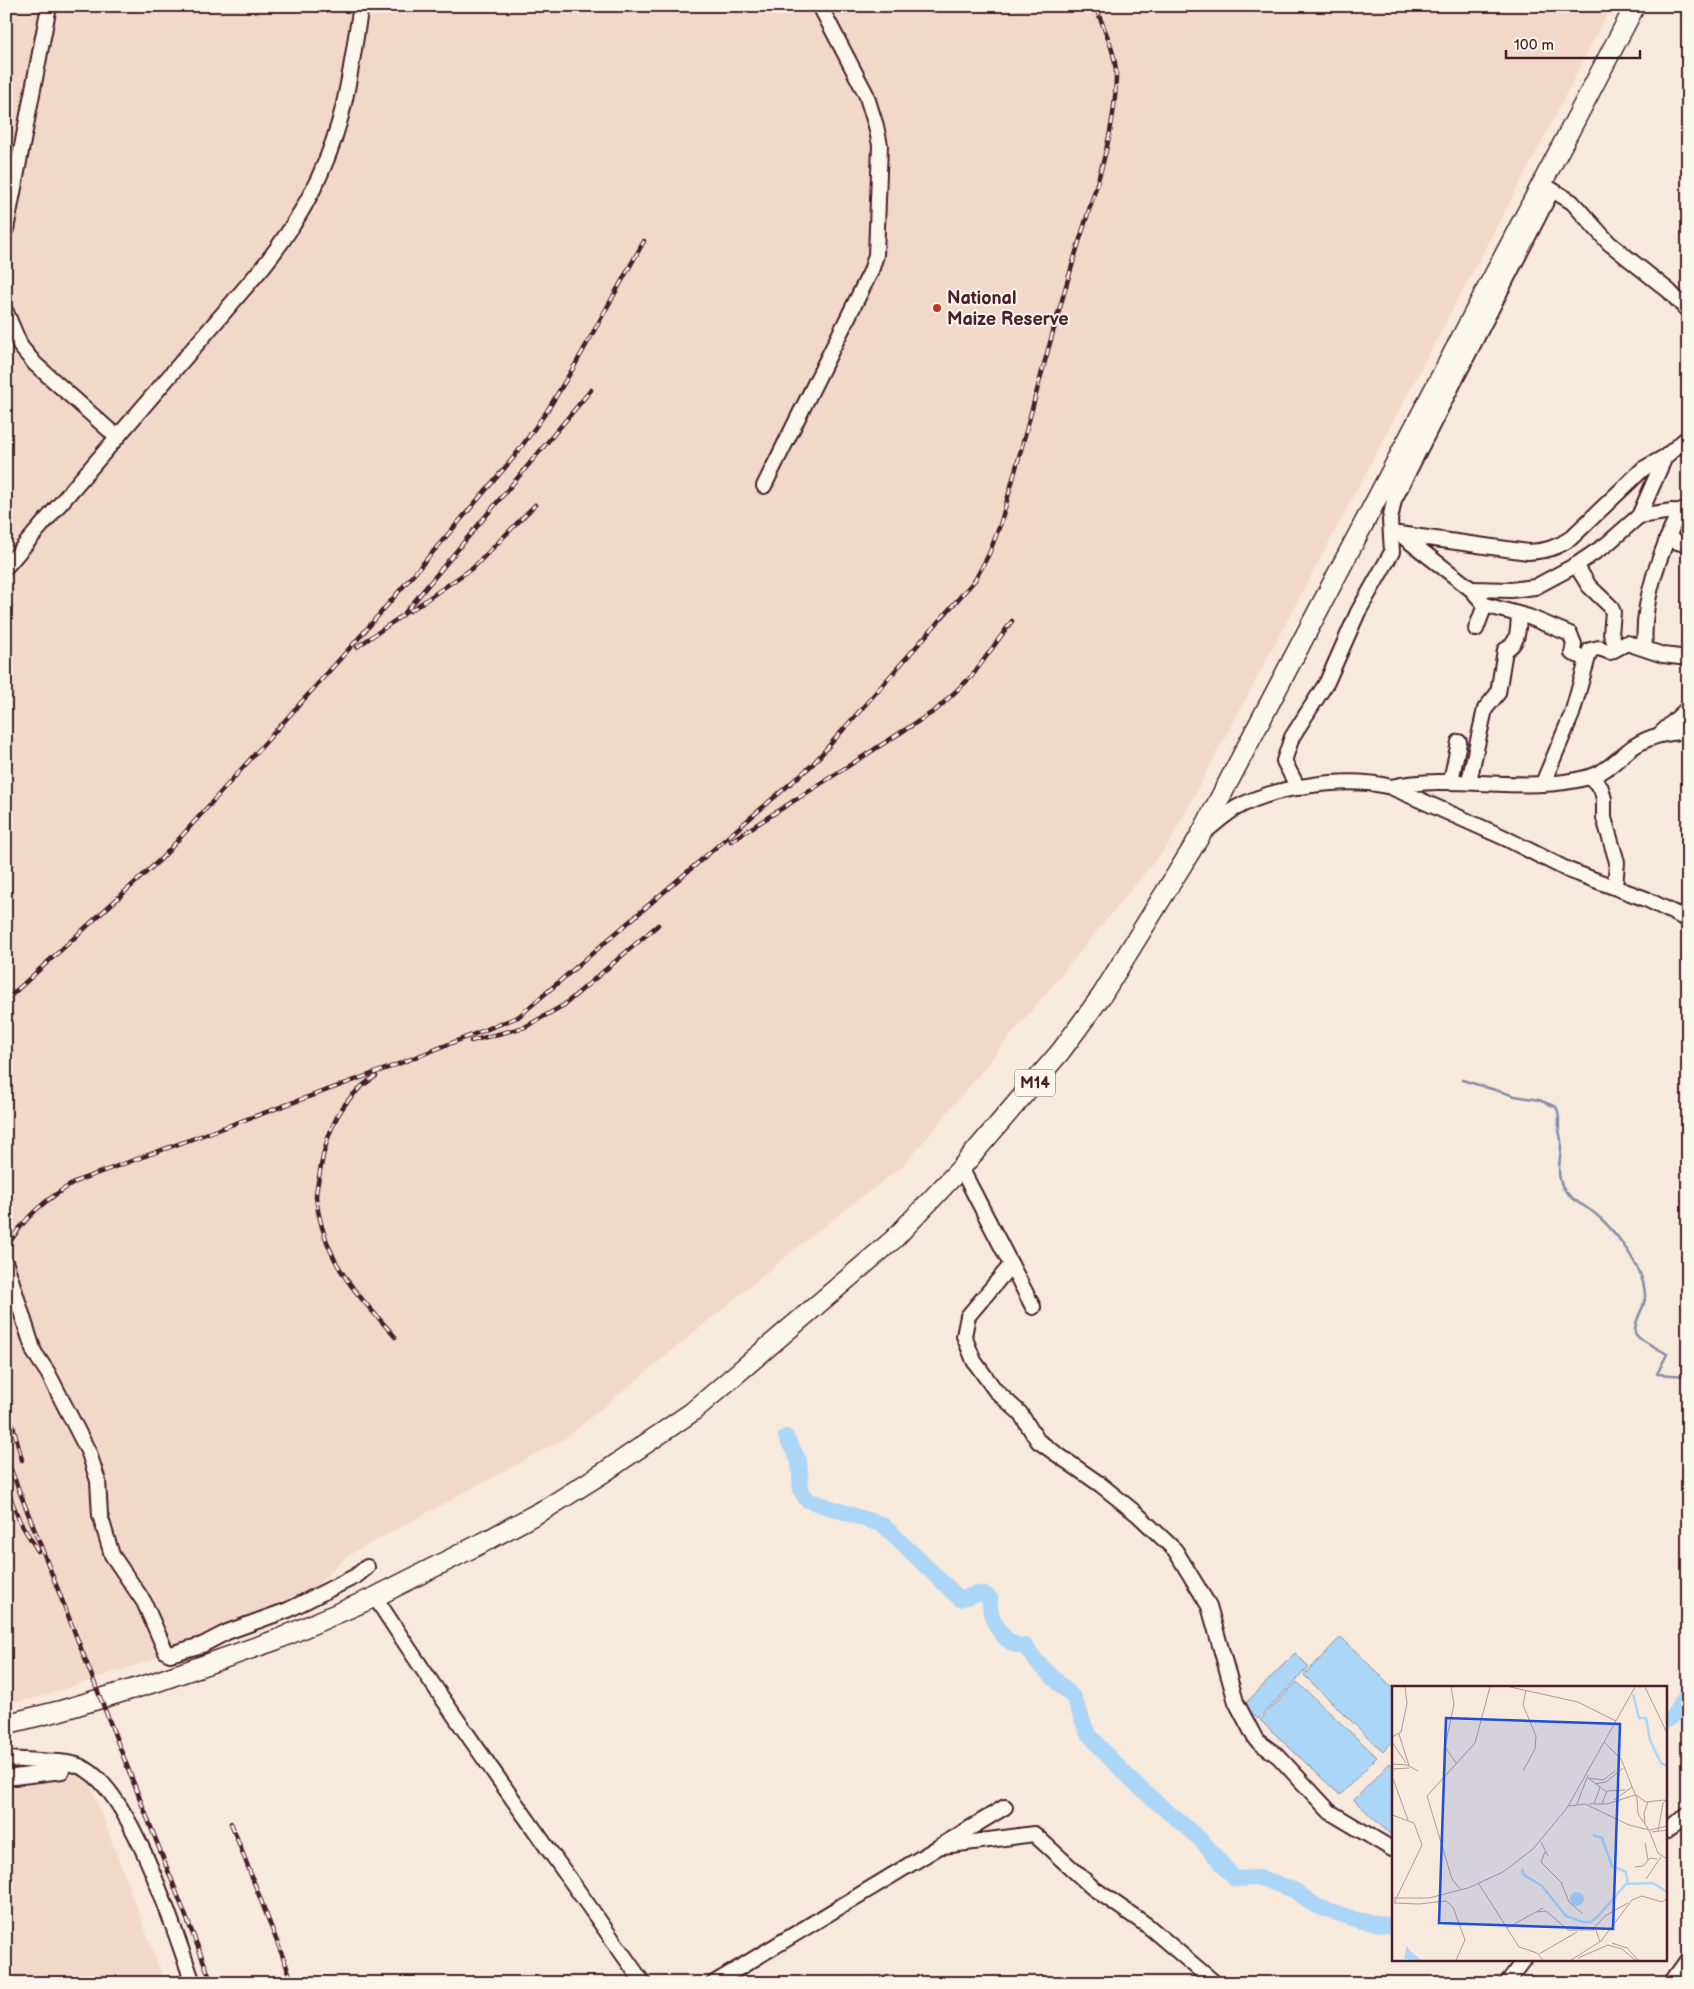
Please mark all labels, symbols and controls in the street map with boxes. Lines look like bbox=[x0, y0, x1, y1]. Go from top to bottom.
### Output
scale bar bbox=[1506, 28, 1640, 60]
text: 100 m bbox=[1514, 36, 1554, 55]
place label: National Maize Reserve bbox=[947, 288, 1069, 330]
marker: National Maize Reserve bbox=[931, 302, 943, 314]
road number: M14 bbox=[1015, 1070, 1055, 1096]
inset map bbox=[1392, 1686, 1666, 1962]

